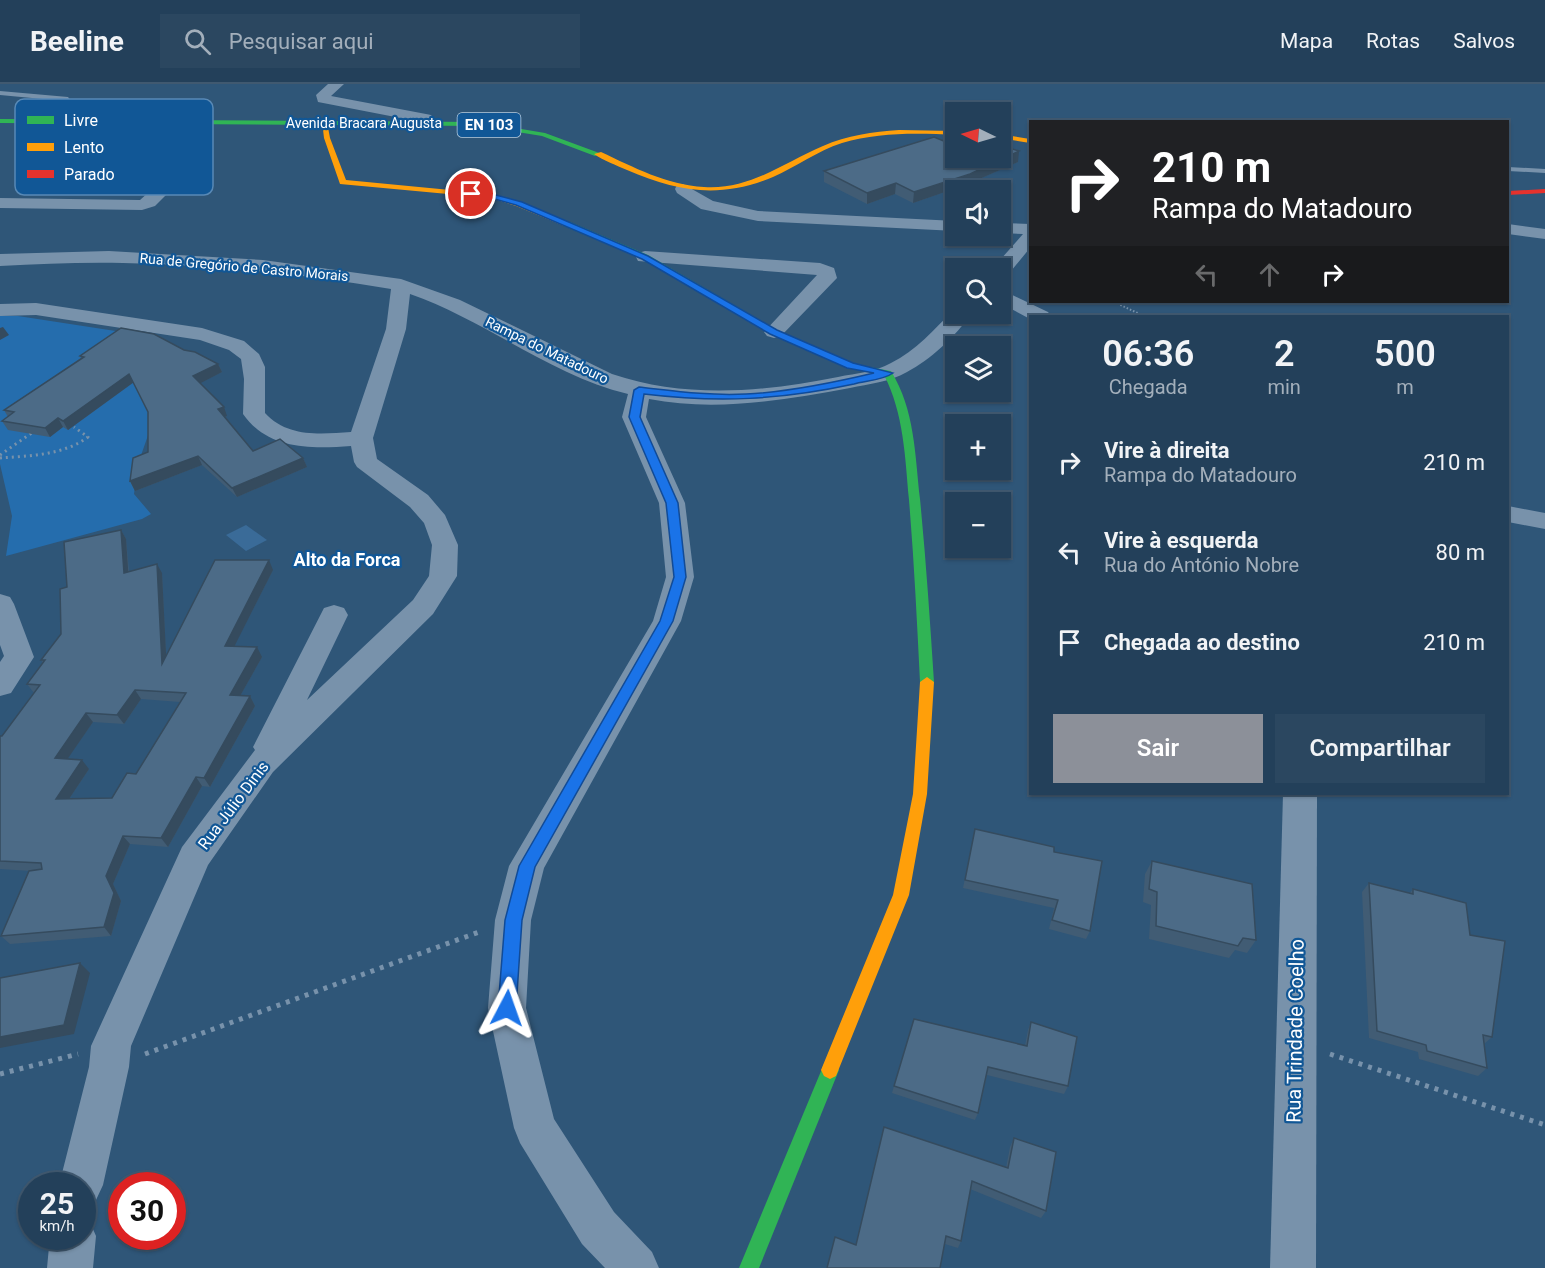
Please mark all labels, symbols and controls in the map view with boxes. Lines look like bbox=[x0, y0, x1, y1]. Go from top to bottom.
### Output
search box bbox=[160, 14, 580, 68]
text: Beeline bbox=[30, 25, 124, 58]
icon: search bbox=[181, 25, 214, 58]
text: Pesquisar aqui bbox=[229, 29, 374, 54]
text: Mapa bbox=[1280, 29, 1333, 53]
text: Rotas bbox=[1366, 29, 1420, 53]
text: Salvos bbox=[1453, 29, 1515, 53]
legend bbox=[15, 99, 213, 195]
north arrow bbox=[945, 102, 1011, 168]
map controls bbox=[945, 102, 1011, 558]
text: Livre bbox=[64, 111, 98, 130]
road number: EN 103 bbox=[458, 113, 520, 137]
street label: Avenida Bracara Augusta bbox=[286, 115, 442, 131]
text: Lento bbox=[64, 138, 104, 157]
text: 210 m bbox=[1152, 143, 1271, 192]
icon: right bbox=[1053, 144, 1131, 222]
text: Parado bbox=[64, 165, 115, 184]
pin bbox=[445, 168, 496, 219]
icon: arrive bbox=[454, 177, 487, 210]
button: sound bbox=[945, 180, 1011, 246]
text: Rampa do Matadouro bbox=[1152, 193, 1412, 225]
street label: Rua de Gregório de Castro Morais bbox=[139, 250, 349, 284]
button: search bbox=[945, 258, 1011, 324]
icon: left bbox=[1190, 258, 1223, 291]
icon: ahead bbox=[1253, 258, 1286, 291]
icon: right bbox=[1316, 258, 1349, 291]
street label: Rampa do Matadouro bbox=[483, 313, 611, 387]
text: 06:36 bbox=[1102, 333, 1194, 375]
text: 2 bbox=[1274, 333, 1294, 375]
text: 500 bbox=[1374, 333, 1436, 375]
button: layers bbox=[945, 336, 1011, 402]
text: Chegada bbox=[1109, 375, 1188, 399]
text: min bbox=[1267, 375, 1301, 399]
text: m bbox=[1396, 375, 1414, 399]
button: + bbox=[945, 414, 1011, 480]
text: Vire à direita bbox=[1104, 438, 1230, 463]
icon: right bbox=[1053, 446, 1086, 479]
text: 210 m bbox=[1423, 450, 1485, 475]
text: Rampa do Matadouro bbox=[1104, 463, 1297, 487]
button: − bbox=[945, 492, 1011, 558]
text: Vire à esquerda bbox=[1104, 528, 1258, 553]
icon: left bbox=[1053, 536, 1086, 569]
text: 80 m bbox=[1436, 540, 1485, 565]
district label: Alto da Forca bbox=[294, 549, 401, 570]
text: Rua do António Nobre bbox=[1104, 553, 1299, 577]
icon: arrive bbox=[1053, 626, 1086, 659]
text: Chegada ao destino bbox=[1104, 630, 1300, 655]
text: 210 m bbox=[1423, 630, 1485, 655]
button: Sair bbox=[1053, 714, 1263, 783]
button: Compartilhar bbox=[1275, 714, 1485, 783]
street label: Rua Júlio Dinis bbox=[194, 758, 273, 853]
street label: Rua Trindade Coelho bbox=[1281, 939, 1309, 1123]
position arrow bbox=[475, 976, 539, 1040]
speed limit sign: 30 bbox=[108, 1172, 186, 1250]
text: 25 bbox=[40, 1186, 74, 1221]
text: km/h bbox=[39, 1217, 75, 1235]

